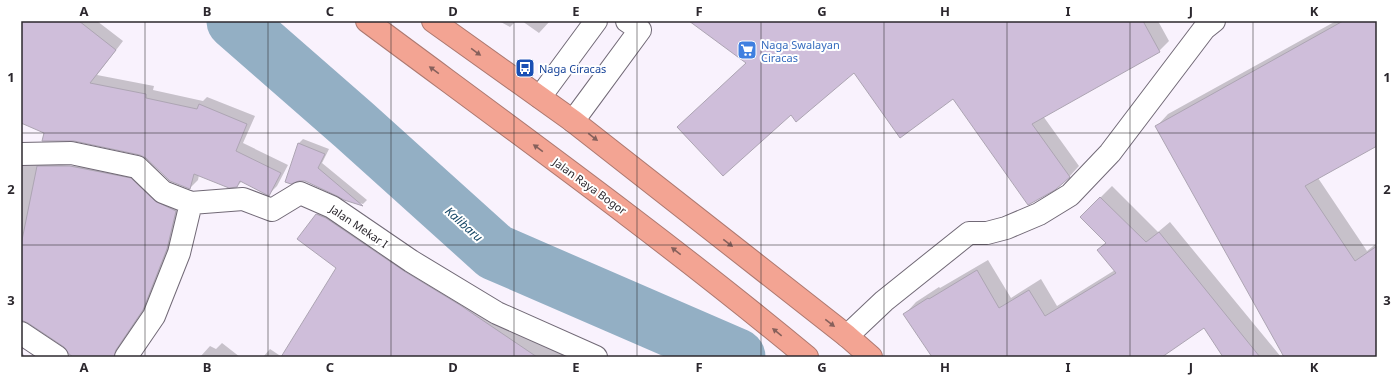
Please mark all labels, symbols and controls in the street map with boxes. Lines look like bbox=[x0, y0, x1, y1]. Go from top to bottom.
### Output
text: A bbox=[80, 2, 89, 20]
text: B bbox=[203, 2, 211, 20]
text: C bbox=[326, 2, 334, 20]
text: D bbox=[448, 2, 458, 20]
text: E bbox=[572, 2, 580, 20]
text: F bbox=[695, 2, 703, 20]
text: G bbox=[817, 2, 827, 20]
text: H bbox=[940, 2, 950, 20]
text: I bbox=[1065, 2, 1071, 20]
text: J bbox=[1188, 2, 1193, 20]
text: K bbox=[1310, 2, 1319, 20]
place label: Naga Swalayan Ciracas bbox=[761, 37, 840, 65]
supermarket icon: Naga Swalayan Ciracas bbox=[736, 39, 758, 61]
one-way arrow bbox=[471, 48, 482, 56]
bus stop icon: Naga Ciracas bbox=[514, 57, 536, 79]
place label: Naga Ciracas bbox=[539, 61, 606, 76]
one-way arrow bbox=[428, 66, 439, 75]
text: 1 bbox=[7, 68, 15, 86]
text: 1 bbox=[1383, 68, 1391, 86]
one-way arrow bbox=[587, 132, 598, 141]
one-way arrow bbox=[533, 143, 544, 152]
street label: Jalan Raya Bogor bbox=[549, 154, 630, 218]
text: 2 bbox=[7, 180, 15, 198]
text: 2 bbox=[1383, 180, 1391, 198]
street label: Jalan Mekar I bbox=[326, 200, 391, 251]
water label: Kalibaru bbox=[441, 203, 487, 245]
one-way arrow bbox=[723, 238, 734, 247]
one-way arrow bbox=[670, 247, 681, 255]
text: 3 bbox=[7, 291, 15, 309]
text: 3 bbox=[1383, 291, 1391, 309]
one-way arrow bbox=[825, 319, 836, 327]
one-way arrow bbox=[772, 328, 783, 337]
text: A bbox=[80, 358, 89, 376]
text: B bbox=[203, 358, 211, 376]
text: C bbox=[326, 358, 334, 376]
text: D bbox=[448, 358, 458, 376]
text: E bbox=[572, 358, 580, 376]
text: F bbox=[695, 358, 703, 376]
text: G bbox=[817, 358, 827, 376]
text: H bbox=[940, 358, 950, 376]
text: I bbox=[1065, 358, 1071, 376]
text: J bbox=[1188, 358, 1193, 376]
text: K bbox=[1310, 358, 1319, 376]

